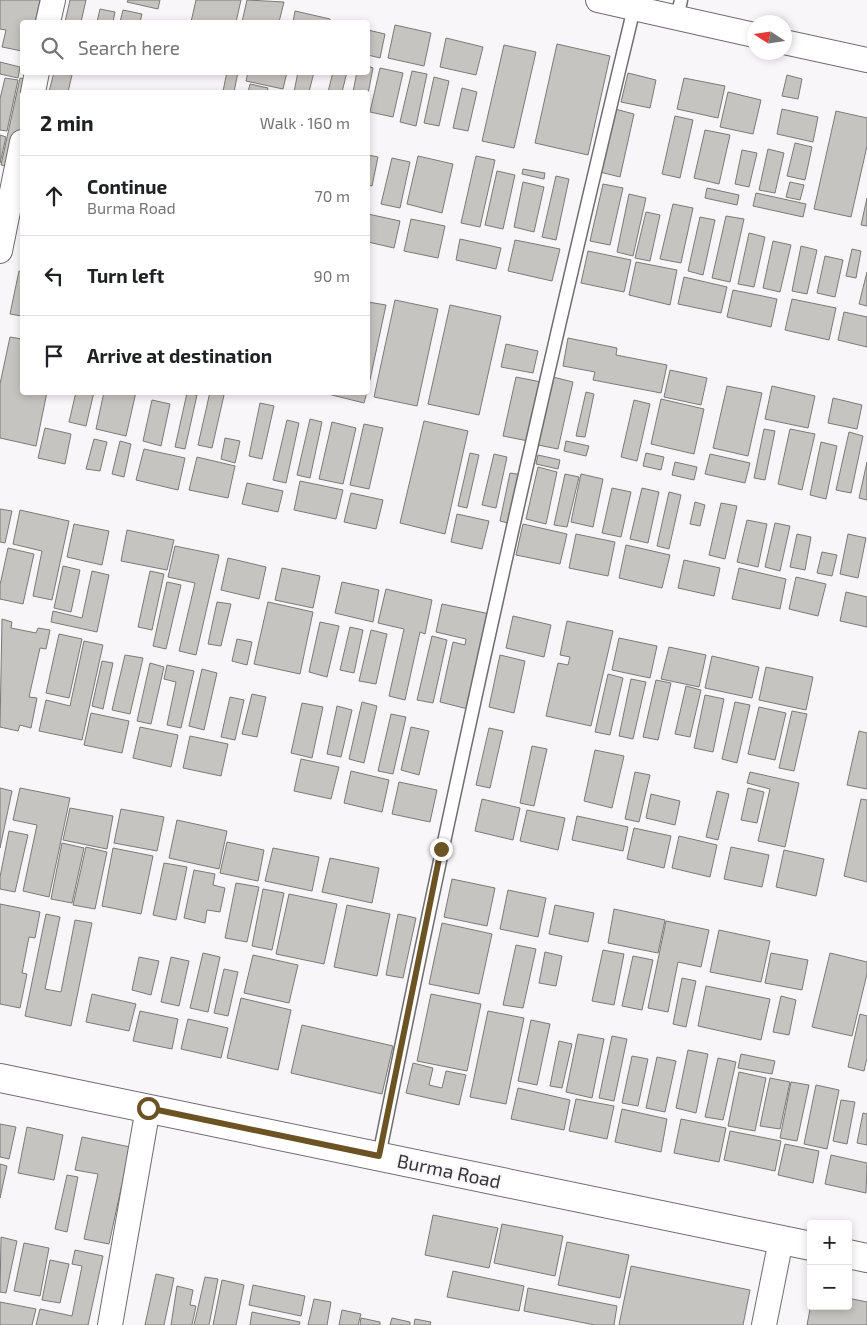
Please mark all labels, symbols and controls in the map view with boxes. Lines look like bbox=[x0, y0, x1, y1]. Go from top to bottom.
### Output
north arrow bbox=[747, 15, 792, 60]
search box bbox=[20, 20, 370, 75]
icon: search bbox=[38, 34, 66, 62]
text: Search here bbox=[78, 36, 180, 59]
text: 2 min bbox=[40, 110, 94, 135]
text: Walk · 160 m bbox=[260, 113, 350, 132]
text: Continue bbox=[87, 175, 167, 198]
icon: ahead bbox=[40, 182, 68, 210]
text: 70 m bbox=[315, 186, 350, 205]
text: Burma Road bbox=[87, 198, 176, 217]
icon: left bbox=[40, 262, 68, 290]
text: Turn left bbox=[87, 264, 164, 287]
text: 90 m bbox=[314, 266, 350, 285]
icon: arrive bbox=[40, 342, 68, 370]
text: Arrive at destination bbox=[87, 344, 272, 367]
route end bbox=[430, 838, 453, 861]
route start bbox=[137, 1097, 160, 1120]
street label: Burma Road bbox=[395, 1148, 503, 1193]
map controls bbox=[807, 1220, 852, 1310]
button: + bbox=[807, 1220, 852, 1265]
button: − bbox=[807, 1265, 852, 1310]

